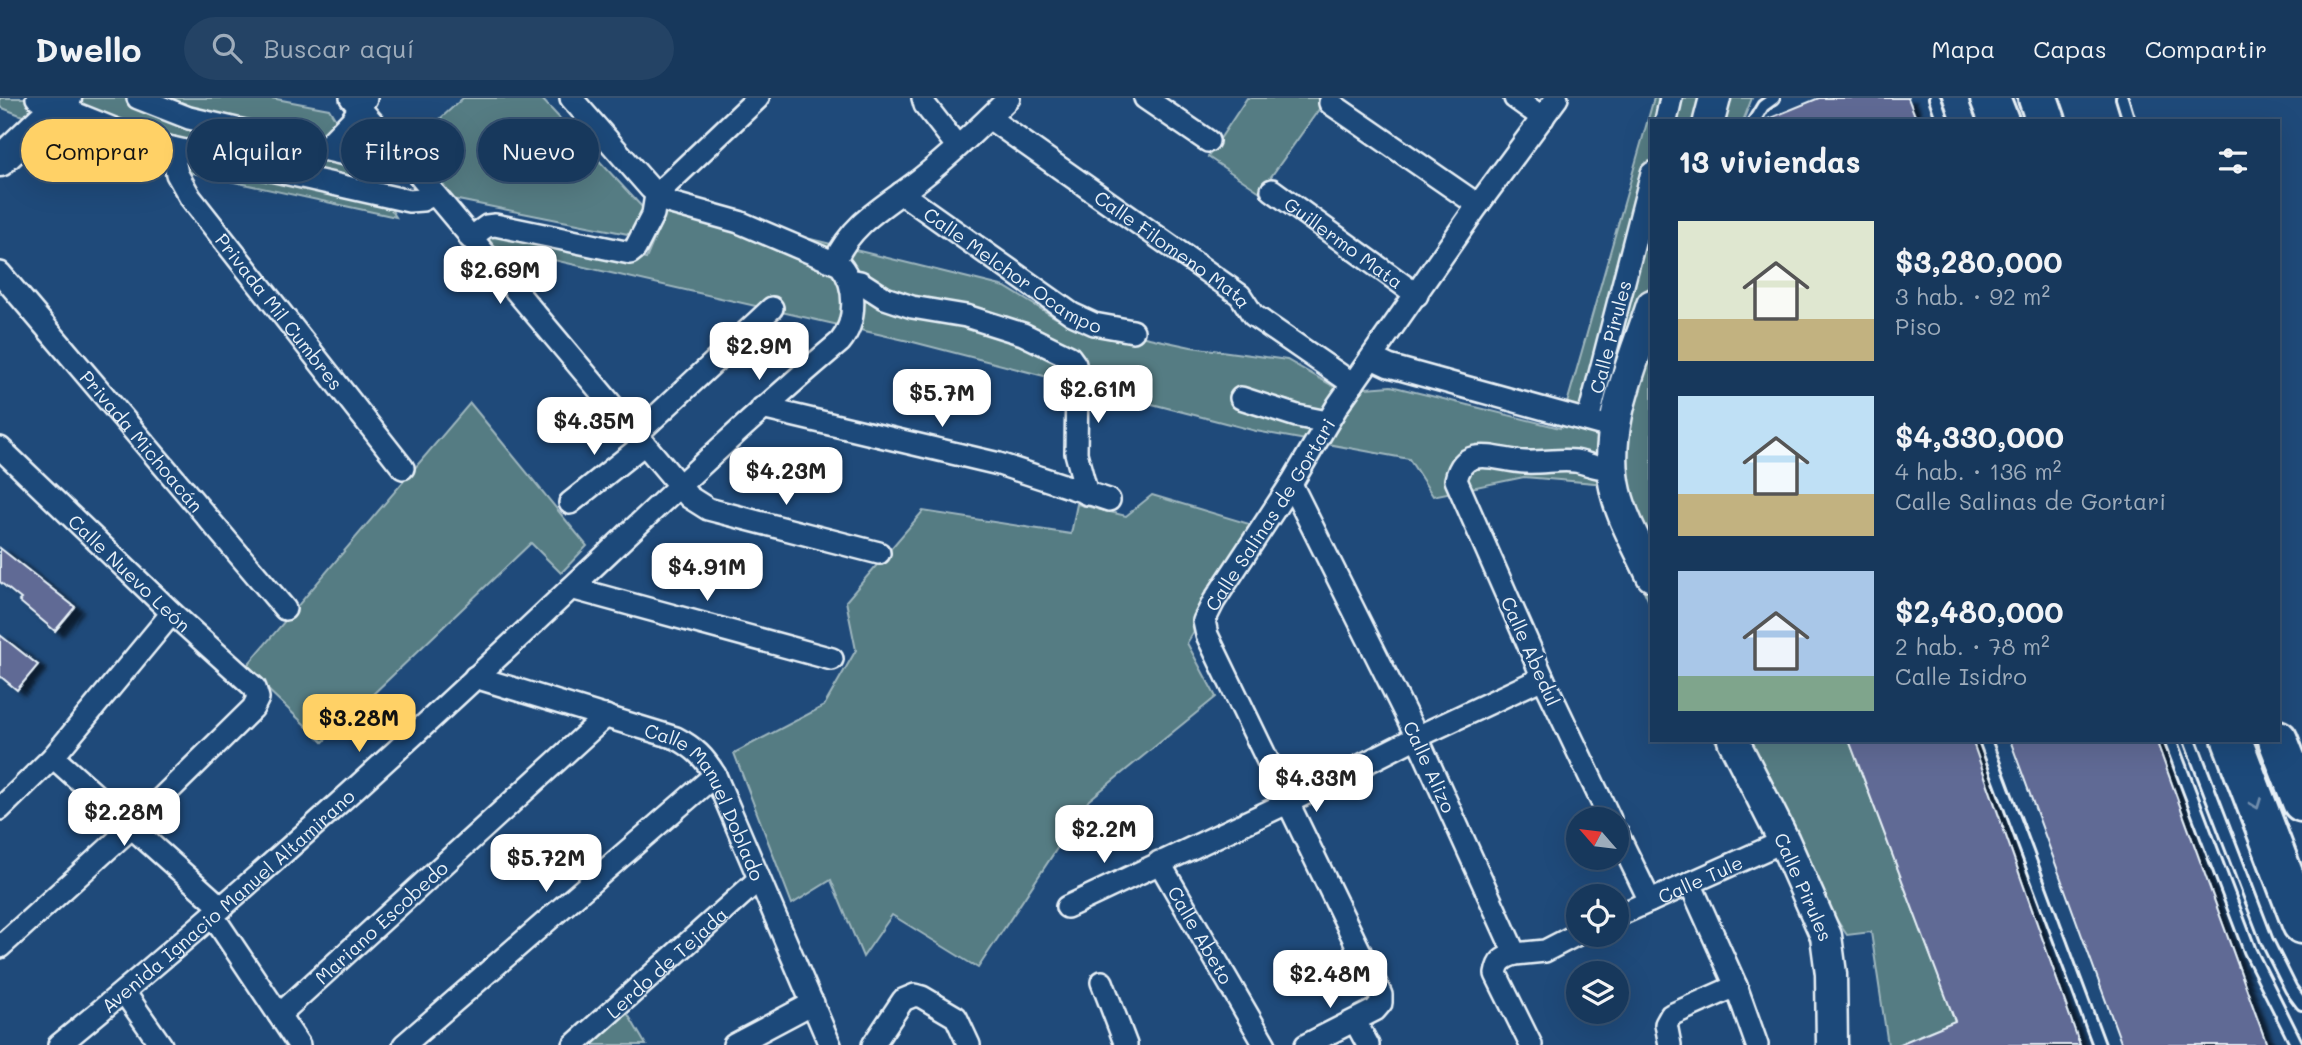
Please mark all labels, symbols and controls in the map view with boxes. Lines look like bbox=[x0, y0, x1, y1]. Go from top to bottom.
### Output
search box bbox=[184, 17, 674, 80]
text: Dwello bbox=[35, 27, 142, 70]
icon: search bbox=[208, 29, 246, 67]
text: Buscar aquí bbox=[264, 31, 415, 65]
text: Mapa bbox=[1931, 33, 1995, 64]
text: Capas bbox=[2033, 33, 2107, 64]
text: Compartir bbox=[2145, 33, 2267, 64]
chip: Comprar bbox=[21, 119, 173, 182]
chip: Alquilar bbox=[187, 119, 327, 182]
chip: Filtros bbox=[341, 119, 464, 182]
chip: Nuevo bbox=[478, 119, 599, 182]
text: 13 viviendas bbox=[1678, 141, 1861, 181]
icon: filters bbox=[2214, 142, 2252, 180]
street label: Calle Filomeno Mata bbox=[1090, 184, 1257, 312]
street label: Guillermo Mata bbox=[1280, 191, 1408, 294]
street label: Calle Melchor Ocampo bbox=[919, 201, 1103, 338]
street label: Privada Mil Cumbres bbox=[210, 228, 349, 394]
text: $3,280,000 bbox=[1895, 241, 2063, 281]
pin: $2.69M bbox=[443, 246, 557, 306]
icon: home bbox=[1734, 249, 1818, 333]
text: $2.69M bbox=[460, 254, 540, 284]
street label: Calle Pirules bbox=[1583, 277, 1636, 396]
text: 3 hab. · 92 m² bbox=[1895, 281, 2050, 311]
text: Piso bbox=[1895, 311, 1941, 341]
pin: $2.9M bbox=[710, 322, 808, 382]
text: $2.9M bbox=[726, 330, 792, 360]
street label: Privada Michoacán bbox=[75, 365, 210, 517]
pin: $2.61M bbox=[1041, 366, 1155, 425]
pin: $5.7M bbox=[893, 370, 991, 429]
text: $2.61M bbox=[1060, 373, 1136, 403]
text: $5.7M bbox=[909, 377, 975, 407]
pin: $4.35M bbox=[537, 398, 651, 457]
text: $4.35M bbox=[553, 405, 635, 435]
street label: Calle Salinas de Gortari bbox=[1199, 413, 1340, 615]
text: $4,330,000 bbox=[1895, 416, 2064, 456]
icon: home bbox=[1734, 424, 1818, 508]
pin: $4.23M bbox=[729, 448, 843, 507]
text: $4.23M bbox=[745, 455, 827, 485]
text: 4 hab. · 136 m² bbox=[1895, 456, 2061, 486]
text: Calle Salinas de Gortari bbox=[1895, 486, 2166, 516]
street label: Calle Nuevo León bbox=[63, 508, 196, 637]
pin: $4.91M bbox=[650, 544, 764, 603]
text: $4.91M bbox=[668, 551, 746, 581]
text: $2,480,000 bbox=[1895, 591, 2064, 631]
street label: Calle Abedul bbox=[1496, 592, 1566, 710]
icon: home bbox=[1734, 599, 1818, 683]
text: 2 hab. · 78 m² bbox=[1895, 631, 2050, 661]
text: Calle Isidro bbox=[1895, 661, 2027, 691]
pin: $3.28M bbox=[302, 694, 416, 754]
text: $3.28M bbox=[319, 702, 399, 732]
street label: Calle Alizo bbox=[1398, 716, 1462, 817]
street label: Calle Manuel Doblado bbox=[642, 717, 771, 884]
pin: $4.33M bbox=[1259, 754, 1373, 814]
text: $4.33M bbox=[1275, 762, 1357, 792]
street label: Avenida Ignacio Manuel Altamirano bbox=[95, 783, 359, 1018]
pin: $2.28M bbox=[67, 788, 181, 848]
text: $2.28M bbox=[84, 796, 164, 826]
one-way arrow bbox=[2248, 798, 2262, 810]
pin: $2.2M bbox=[1055, 806, 1153, 865]
north arrow bbox=[1566, 807, 1629, 870]
map controls bbox=[1566, 807, 1629, 1024]
text: $2.2M bbox=[1071, 813, 1137, 843]
street label: Calle Pirules bbox=[1769, 828, 1839, 945]
pin: $5.72M bbox=[489, 834, 603, 894]
text: $5.72M bbox=[506, 842, 586, 872]
street label: Calle Tule bbox=[1654, 849, 1746, 909]
street label: Mariano Escobedo bbox=[309, 855, 453, 989]
street label: Calle Abeto bbox=[1163, 881, 1239, 988]
button: locate bbox=[1566, 884, 1629, 947]
street label: Lerdo de Tejada bbox=[600, 901, 732, 1023]
pin: $2.48M bbox=[1273, 950, 1387, 1010]
text: $2.48M bbox=[1289, 958, 1371, 988]
button: layers bbox=[1566, 961, 1629, 1024]

